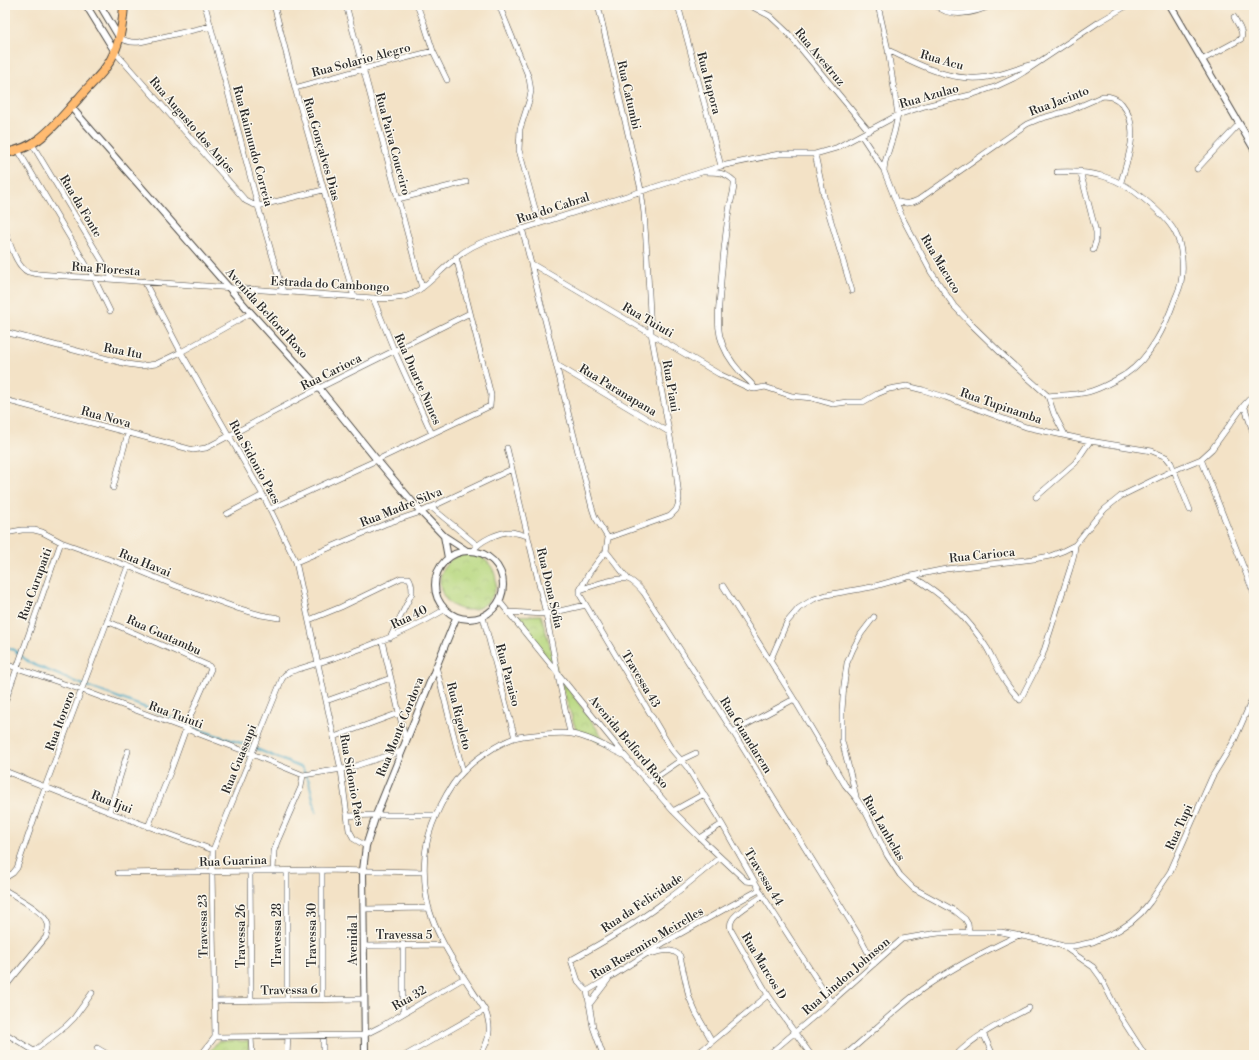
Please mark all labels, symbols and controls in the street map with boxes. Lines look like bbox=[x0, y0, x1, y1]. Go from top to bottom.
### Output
street label: Rua Avestruz bbox=[791, 25, 848, 89]
street label: Rua Solario Alegro bbox=[310, 40, 412, 81]
street label: Rua Acu bbox=[918, 47, 965, 74]
street label: Rua Itapora bbox=[693, 50, 724, 117]
street label: Rua Catumbi bbox=[613, 59, 644, 131]
street label: Rua Augusto dos Anjos bbox=[146, 74, 238, 177]
street label: Rua Azulao bbox=[898, 81, 961, 112]
street label: Rua Jacinto bbox=[1027, 83, 1091, 120]
street label: Rua Raimundo Correia bbox=[229, 84, 276, 209]
street label: Rua Paiva Couceiro bbox=[372, 91, 413, 197]
street label: Rua Gonçalves Dias bbox=[300, 96, 343, 202]
street label: Rua da Fonte bbox=[56, 172, 105, 240]
street label: Rua do Cabral bbox=[515, 190, 592, 227]
street label: Rua Macuco bbox=[917, 232, 964, 297]
street label: Rua Floresta bbox=[71, 260, 142, 279]
street label: Avenida Belford Roxo bbox=[221, 264, 311, 362]
street label: Estrada do Cambongo bbox=[270, 274, 390, 295]
street label: Rua Tuiuti bbox=[619, 300, 676, 341]
street label: Rua Duarte Nunes bbox=[391, 331, 444, 427]
street label: Rua Itu bbox=[102, 340, 144, 363]
street label: Rua Carioca bbox=[298, 350, 365, 394]
street label: Rua Piaui bbox=[659, 359, 682, 413]
street label: Rua Paranapana bbox=[576, 361, 660, 420]
street label: Rua Tupinamba bbox=[958, 385, 1045, 428]
street label: Rua Nova bbox=[79, 404, 133, 432]
street label: Rua Sidonio Paes bbox=[225, 418, 284, 507]
street label: Rua Madre Silva bbox=[358, 484, 445, 531]
street label: Rua Carioca bbox=[948, 544, 1017, 566]
street label: Rua Curupaiti bbox=[15, 546, 56, 623]
street label: Rua Havai bbox=[116, 546, 173, 581]
street label: Rua Dona Sofia bbox=[533, 546, 566, 631]
street label: Rua 40 bbox=[389, 602, 430, 633]
street label: Rua Guatambu bbox=[124, 612, 204, 659]
street label: Rua Paraiso bbox=[492, 642, 523, 708]
street label: Travessa 43 bbox=[618, 648, 664, 711]
street label: Rua Monte Cordova bbox=[374, 674, 428, 779]
street label: Rua Rigoleto bbox=[443, 681, 474, 752]
street label: Rua Itororo bbox=[43, 689, 78, 753]
street label: Avenida Belford Roxo bbox=[585, 692, 672, 792]
street label: Rua Guandarem bbox=[716, 694, 775, 777]
street label: Rua Tuiuti bbox=[146, 699, 205, 732]
street label: Rua Guassupi bbox=[219, 722, 260, 796]
street label: Rua Sidonio Paes bbox=[336, 733, 367, 827]
street label: Rua Ijui bbox=[89, 788, 135, 817]
street label: Rua Lanhelas bbox=[859, 793, 908, 864]
street label: Rua Tupi bbox=[1163, 802, 1196, 853]
street label: Travessa 44 bbox=[741, 846, 787, 909]
street label: Rua Guarina bbox=[199, 853, 268, 870]
street label: Rua da Felicidade bbox=[599, 870, 686, 936]
street label: Travessa 23 bbox=[195, 894, 212, 958]
street label: Travessa 28 bbox=[270, 903, 285, 967]
street label: Travessa 30 bbox=[305, 903, 320, 967]
street label: Travessa 26 bbox=[234, 904, 249, 968]
street label: Rua Rosemiro Meirelles bbox=[588, 904, 706, 983]
street label: Avenida 1 bbox=[346, 914, 361, 967]
street label: Travessa 5 bbox=[376, 928, 433, 943]
street label: Rua Marcos D bbox=[738, 930, 789, 1002]
street label: Rua Lindon Johnson bbox=[799, 934, 893, 1019]
street label: Travessa 6 bbox=[260, 983, 318, 998]
street label: Rua 32 bbox=[389, 983, 429, 1014]

